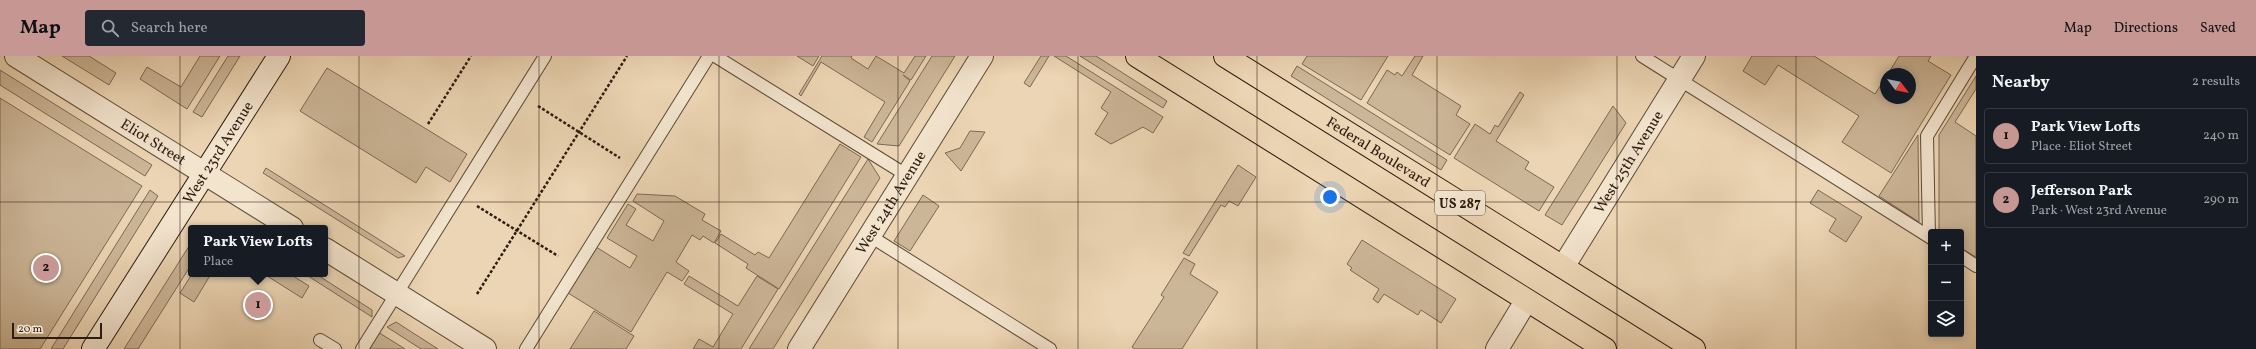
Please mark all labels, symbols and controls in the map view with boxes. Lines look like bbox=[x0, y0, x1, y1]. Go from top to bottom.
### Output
search box bbox=[85, 10, 365, 46]
text: Map bbox=[20, 15, 61, 41]
icon: search bbox=[99, 17, 121, 39]
text: Search here bbox=[131, 18, 208, 39]
text: Map bbox=[2064, 19, 2092, 38]
text: Directions bbox=[2114, 19, 2178, 38]
text: Saved bbox=[2200, 19, 2236, 38]
north arrow bbox=[1880, 68, 1916, 104]
text: Nearby bbox=[1992, 71, 2050, 94]
text: 2 results bbox=[2192, 73, 2240, 91]
street label: West 23rd Avenue bbox=[179, 98, 260, 208]
street label: West 25th Avenue bbox=[1590, 107, 1670, 218]
street label: Federal Boulevard bbox=[1322, 113, 1434, 194]
street label: Eliot Street bbox=[116, 115, 190, 171]
text: Park View Lofts bbox=[2031, 117, 2141, 138]
text: 1 bbox=[2003, 127, 2009, 145]
text: 240 m bbox=[2203, 127, 2239, 145]
text: Place · Eliot Street bbox=[2031, 138, 2132, 156]
street label: West 24th Avenue bbox=[852, 147, 932, 259]
text: Jefferson Park bbox=[2031, 181, 2132, 202]
your location bbox=[1320, 187, 1340, 207]
road number: US 287 bbox=[1435, 191, 1485, 215]
text: 2 bbox=[2003, 191, 2009, 209]
text: 290 m bbox=[2203, 191, 2239, 209]
text: Park · West 23rd Avenue bbox=[2031, 202, 2167, 220]
popup bbox=[188, 225, 328, 277]
map controls bbox=[1928, 229, 1964, 337]
button: + bbox=[1928, 229, 1964, 265]
text: Park View Lofts bbox=[203, 232, 313, 253]
pin: 2 bbox=[33, 253, 59, 283]
text: Place bbox=[203, 253, 233, 271]
button: − bbox=[1928, 265, 1964, 301]
pin: 1 bbox=[245, 290, 271, 320]
button: layers bbox=[1928, 301, 1964, 337]
scale bar bbox=[12, 321, 102, 340]
text: 20 m bbox=[18, 322, 42, 337]

